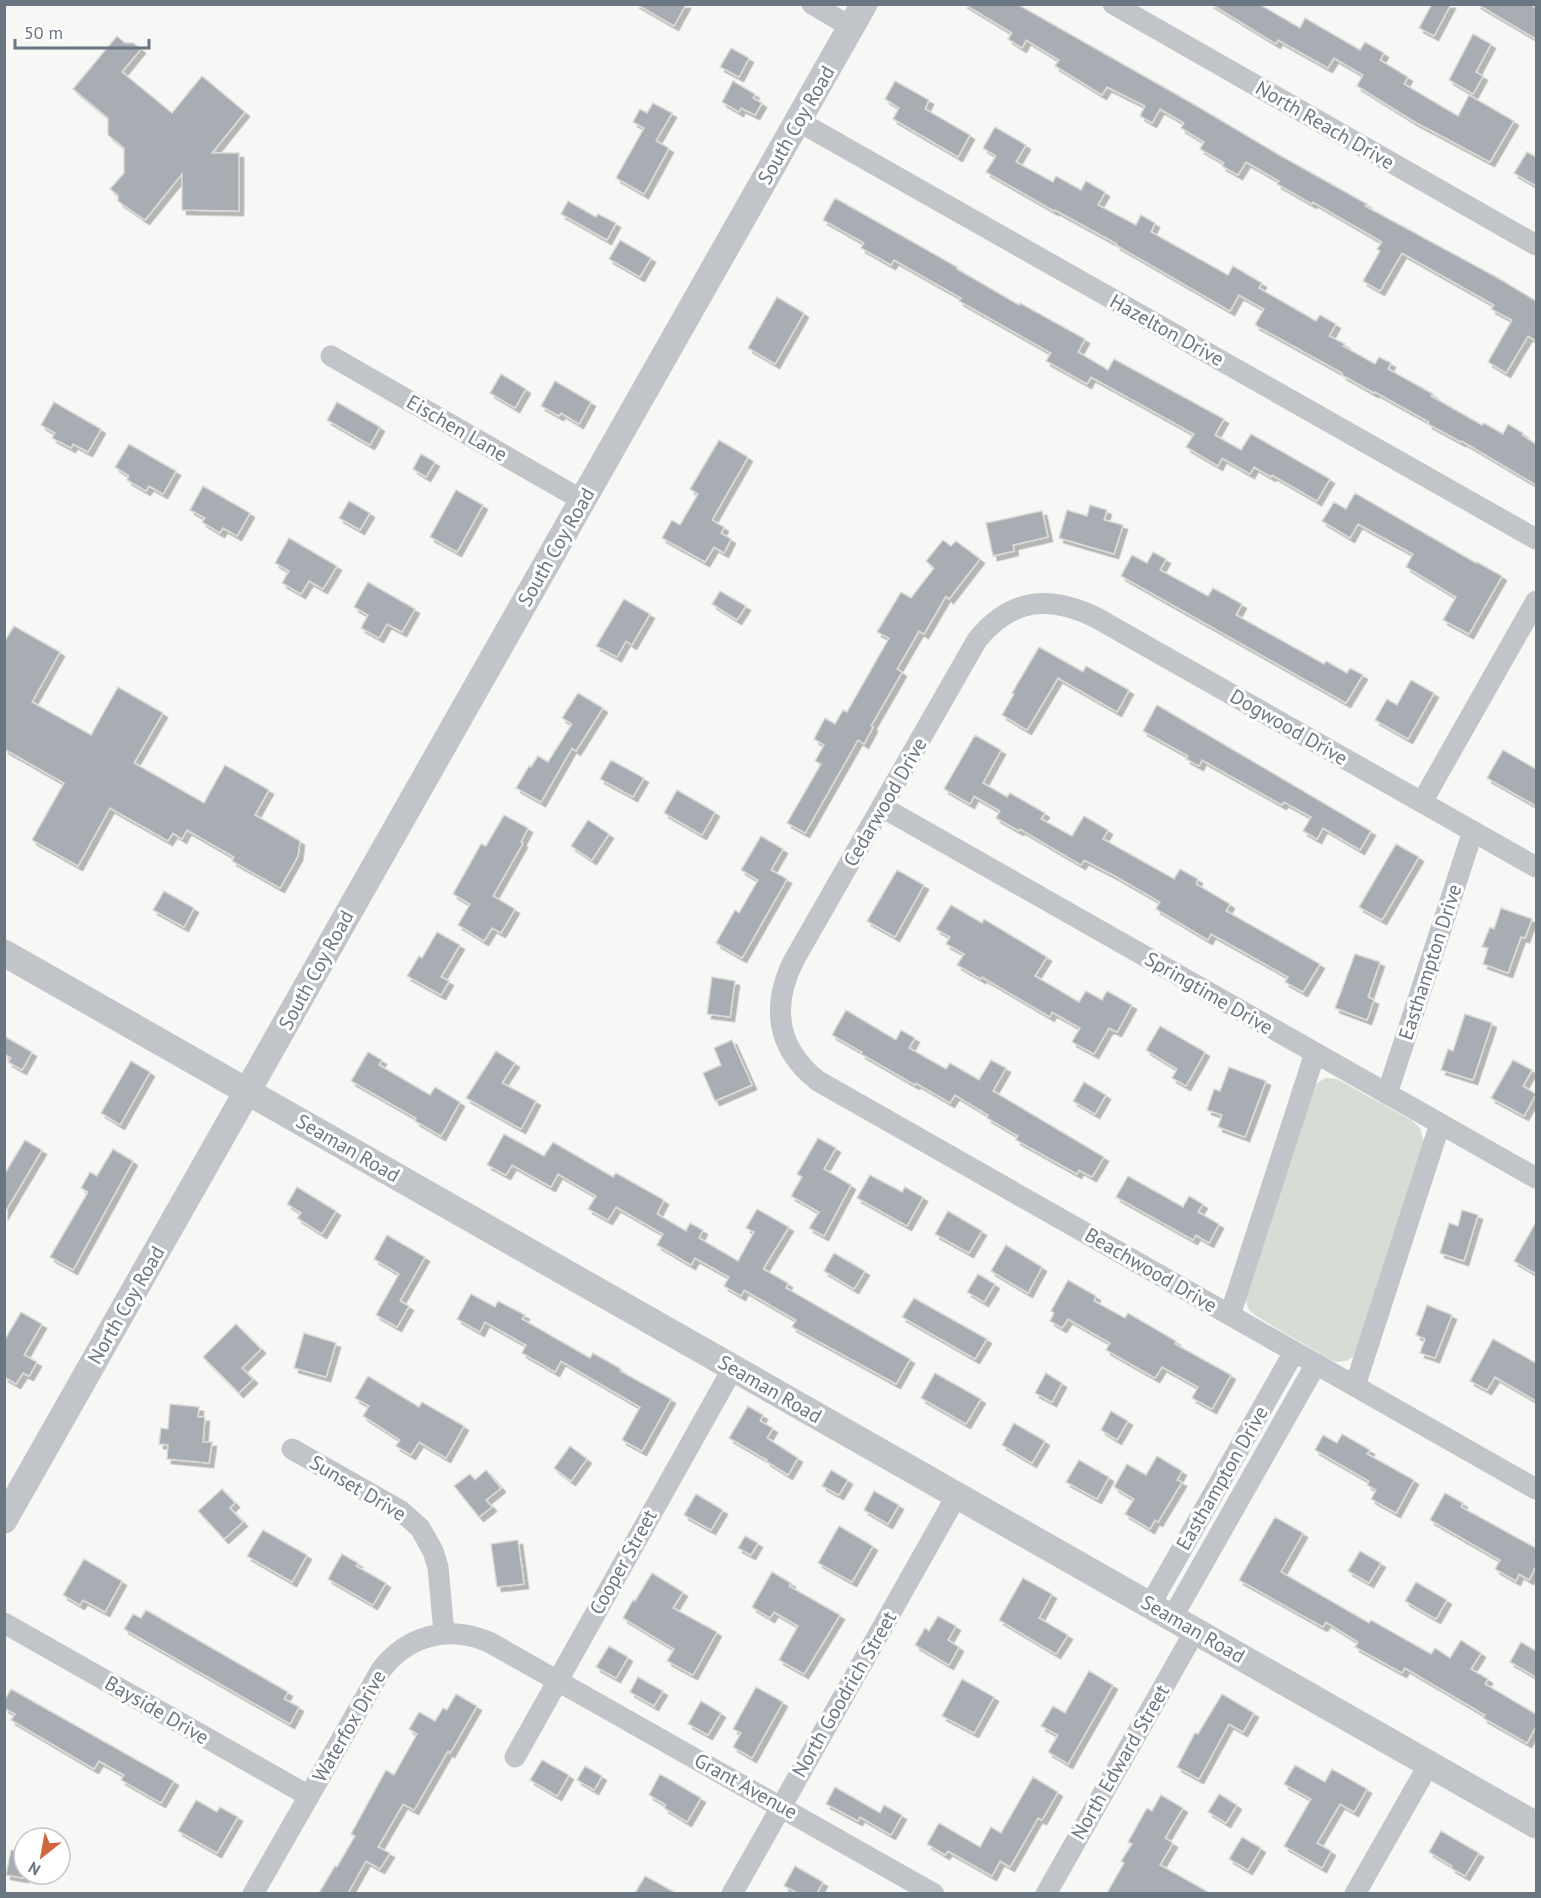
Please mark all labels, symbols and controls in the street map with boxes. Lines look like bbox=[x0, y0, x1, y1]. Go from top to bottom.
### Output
scale bar bbox=[15, 12, 148, 50]
text: 50 m bbox=[24, 21, 63, 44]
street label: South Coy Road bbox=[752, 61, 840, 189]
street label: North Reach Drive bbox=[1251, 75, 1399, 175]
street label: Hazelton Drive bbox=[1105, 288, 1229, 372]
street label: Eischen Lane bbox=[402, 389, 512, 467]
street label: South Coy Road bbox=[512, 483, 600, 611]
street label: Dogwood Drive bbox=[1226, 683, 1352, 771]
street label: Cedarwood Drive bbox=[837, 733, 933, 871]
street label: Easthampton Drive bbox=[1393, 881, 1467, 1043]
street label: South Coy Road bbox=[272, 906, 360, 1034]
street label: Springtime Drive bbox=[1140, 946, 1278, 1040]
street label: Seaman Road bbox=[291, 1108, 405, 1188]
street label: Beachwood Drive bbox=[1080, 1222, 1222, 1318]
street label: North Coy Road bbox=[82, 1241, 170, 1369]
street label: Seaman Road bbox=[713, 1349, 827, 1429]
street label: Easthampton Drive bbox=[1170, 1401, 1274, 1555]
street label: Sunset Drive bbox=[305, 1449, 411, 1527]
street label: Cooper Street bbox=[583, 1505, 663, 1619]
street label: Seaman Road bbox=[1136, 1589, 1250, 1669]
street label: North Goodrich Street bbox=[786, 1606, 902, 1782]
street label: Waterfox Drive bbox=[306, 1665, 392, 1787]
street label: Bayside Drive bbox=[100, 1670, 214, 1750]
street label: North Edward Street bbox=[1065, 1680, 1175, 1844]
street label: Grant Avenue bbox=[690, 1747, 802, 1825]
north arrow bbox=[12, 1826, 72, 1886]
text: N bbox=[25, 1858, 44, 1880]

